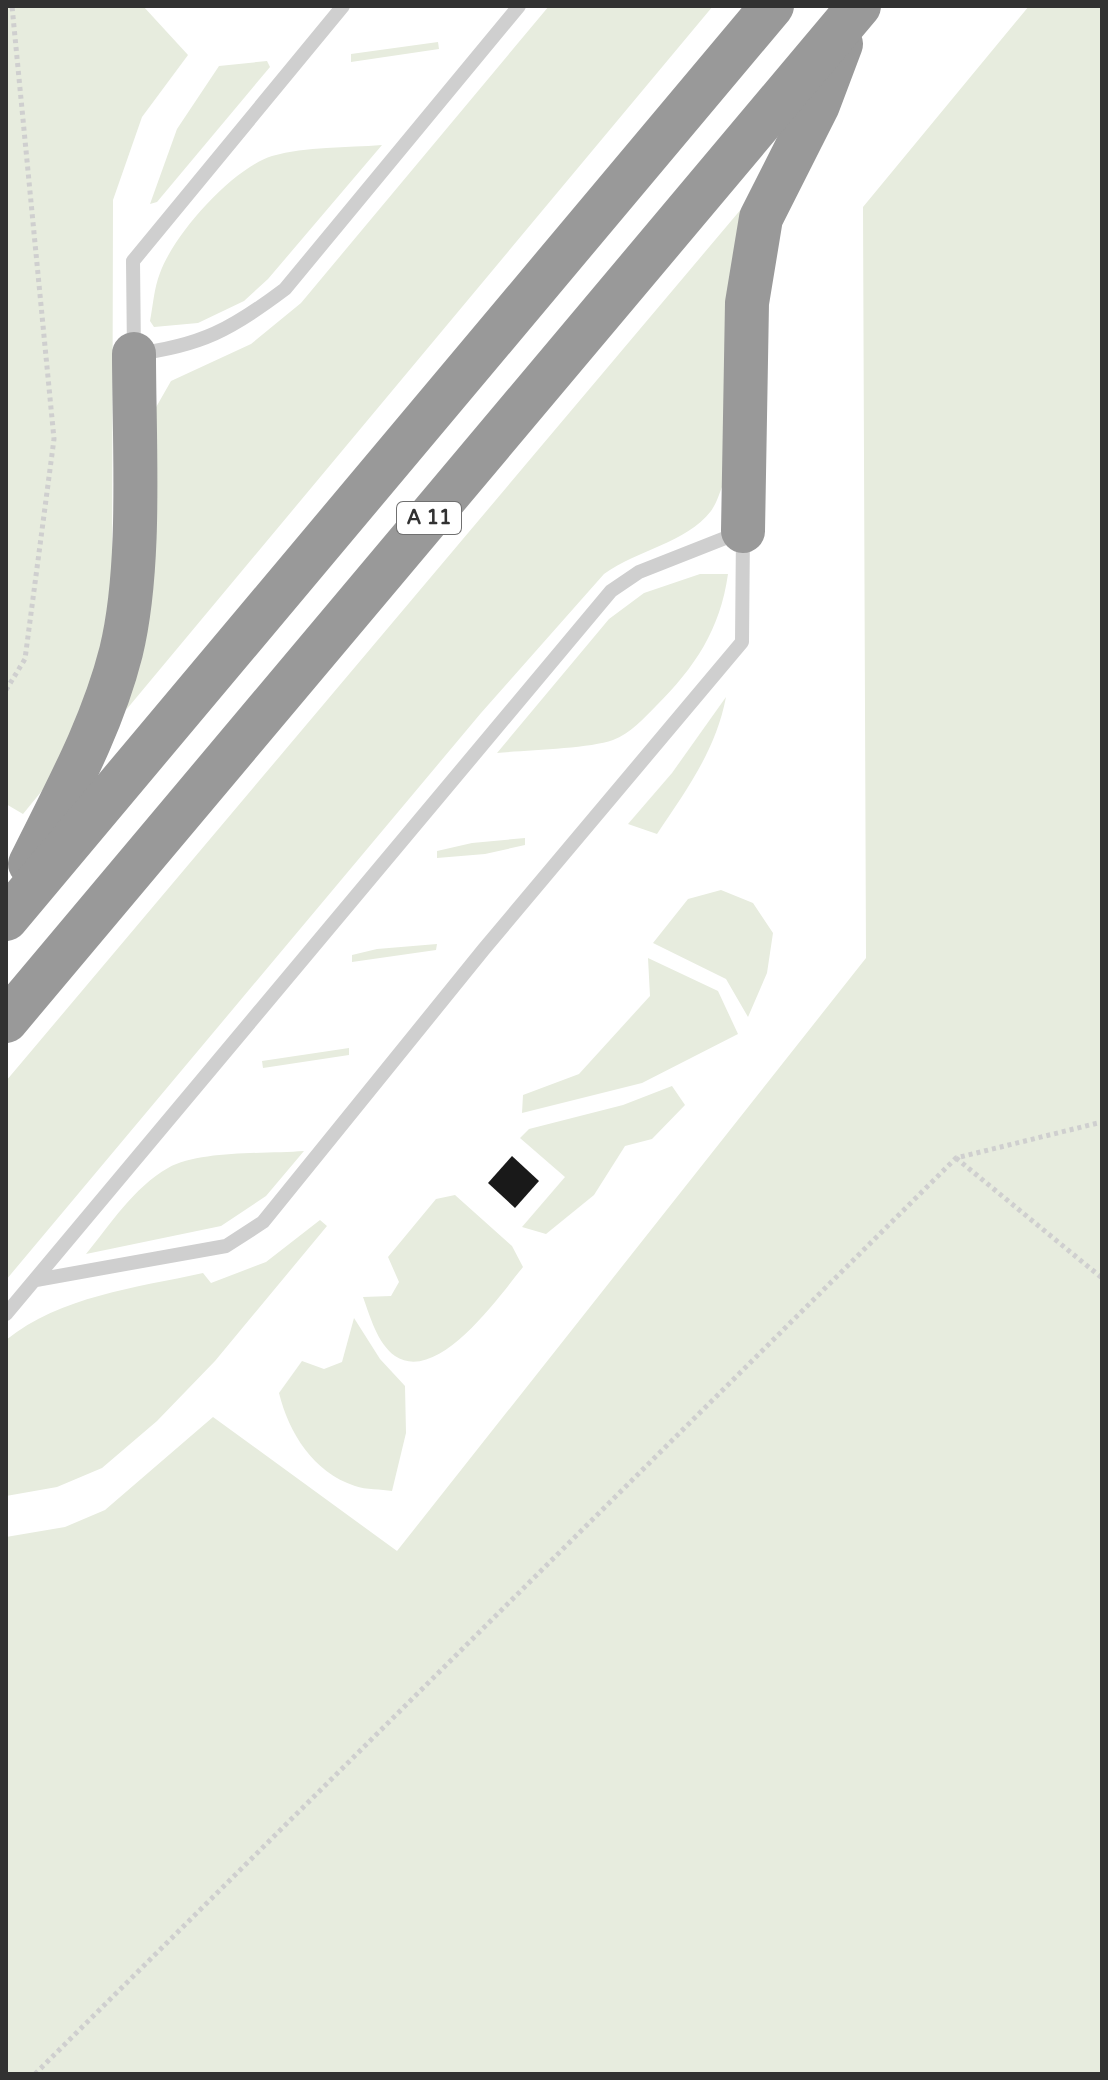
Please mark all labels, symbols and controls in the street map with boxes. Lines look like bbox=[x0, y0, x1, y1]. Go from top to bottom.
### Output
road number: A 11 bbox=[397, 502, 461, 534]

